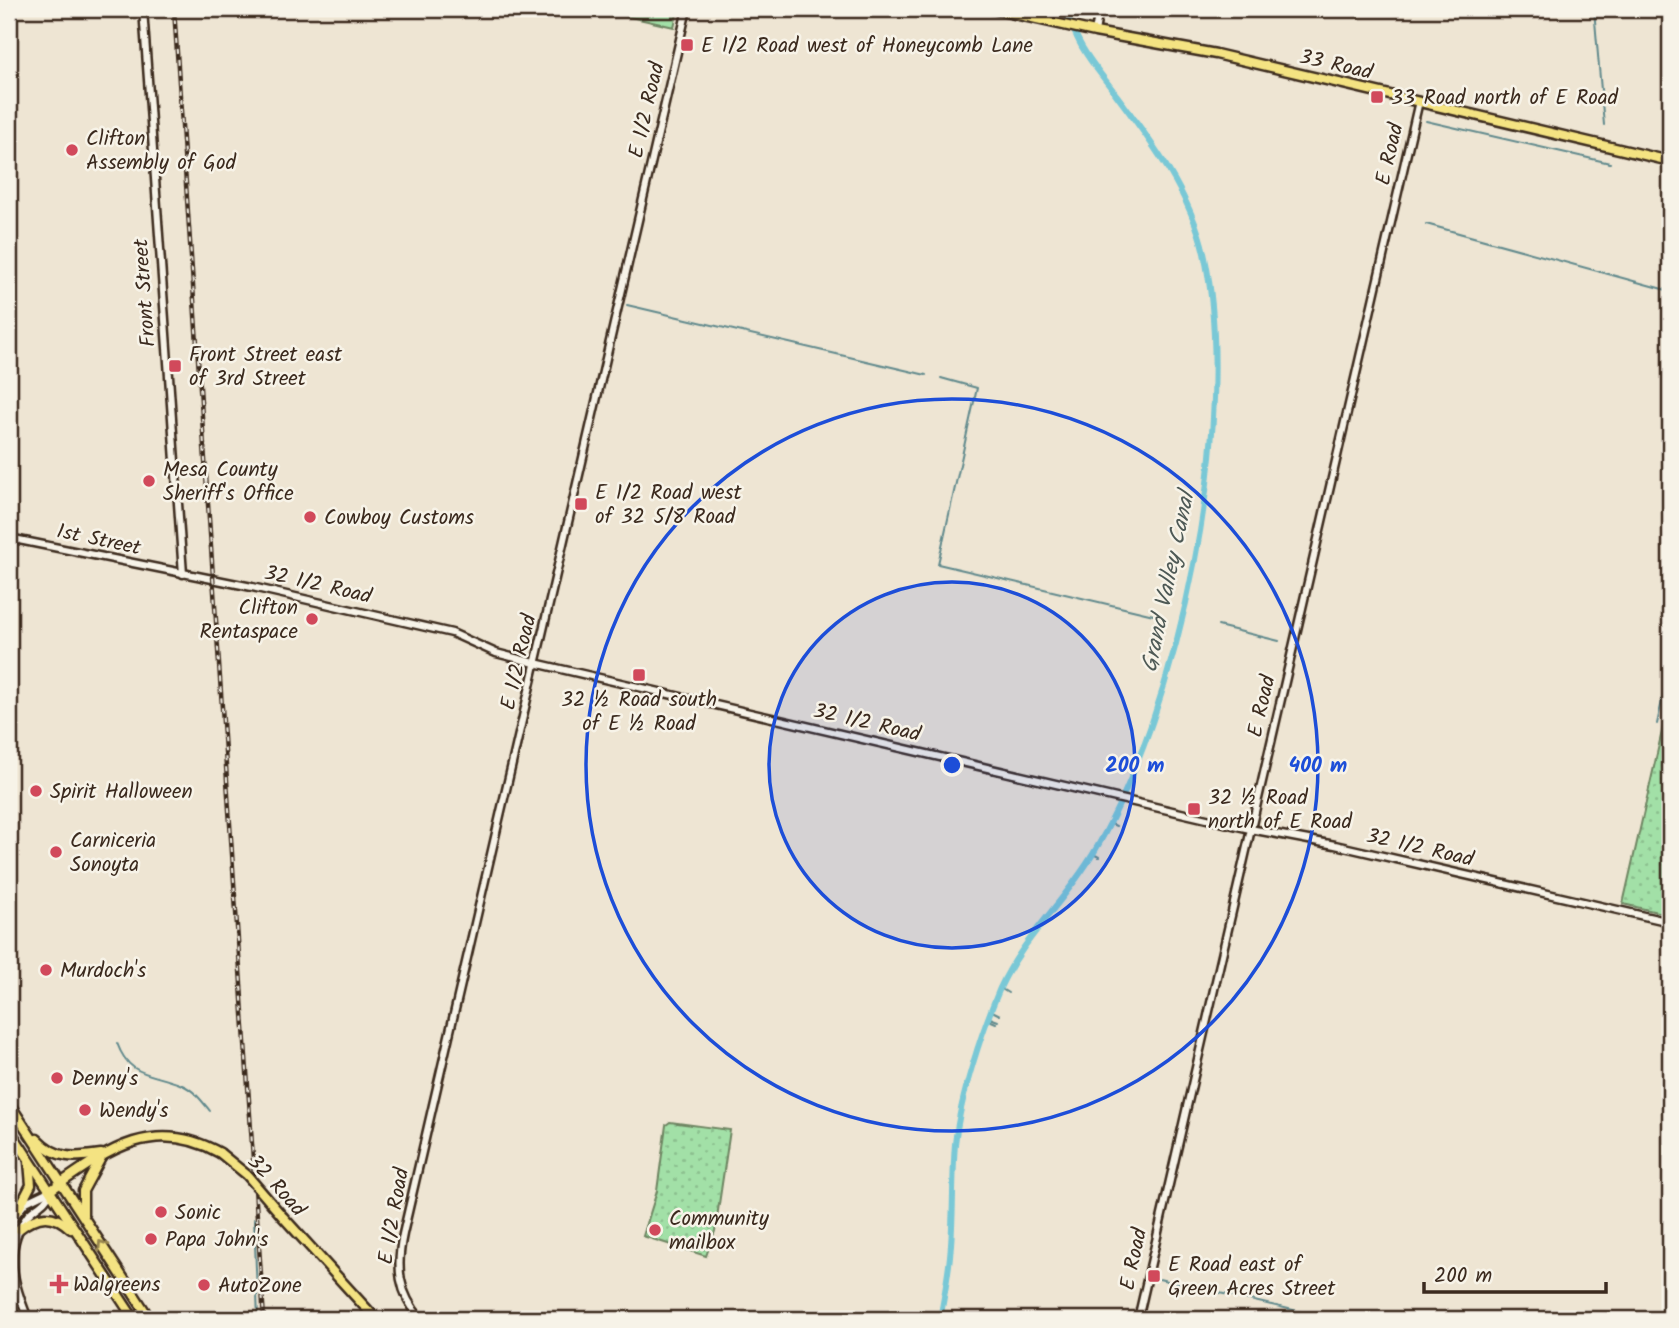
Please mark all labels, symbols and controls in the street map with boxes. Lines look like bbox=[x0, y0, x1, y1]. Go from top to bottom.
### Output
place label: E 1/2 Road west of Honeycomb Lane bbox=[701, 30, 1033, 63]
marker: E 1/2 Road west of Honeycomb Lane bbox=[679, 37, 695, 53]
street label: 33 Road bbox=[1296, 41, 1376, 90]
street label: E 1/2 Road bbox=[620, 59, 675, 162]
place label: 33 Road north of E Road bbox=[1391, 82, 1619, 115]
marker: 33 Road north of E Road bbox=[1369, 89, 1385, 105]
street label: E Road bbox=[1367, 120, 1414, 189]
place label: Clifton Assembly of God bbox=[86, 123, 236, 180]
marker: Clifton Assembly of God bbox=[64, 142, 80, 158]
street label: Front Street bbox=[125, 237, 166, 348]
place label: Front Street east of 3rd Street bbox=[189, 339, 343, 396]
marker: Front Street east of 3rd Street bbox=[167, 358, 183, 374]
place label: Mesa County Sheriff's Office bbox=[163, 454, 294, 511]
marker: Mesa County Sheriff's Office bbox=[141, 473, 157, 489]
place label: E 1/2 Road west of 32 5/8 Road bbox=[595, 477, 742, 534]
water label: Grand Valley Canal bbox=[1132, 485, 1207, 676]
marker: E 1/2 Road west of 32 5/8 Road bbox=[573, 496, 589, 512]
place label: Cowboy Customs bbox=[324, 502, 474, 535]
marker: Cowboy Customs bbox=[302, 509, 318, 525]
street label: 1st Street bbox=[54, 515, 145, 566]
street label: 32 1/2 Road bbox=[261, 557, 375, 614]
place label: Clifton Rentaspace bbox=[199, 592, 299, 649]
marker: Clifton Rentaspace bbox=[304, 611, 320, 627]
street label: E 1/2 Road bbox=[492, 611, 547, 714]
marker: 32 ½ Road south of E ½ Road bbox=[631, 667, 647, 683]
street label: E Road bbox=[1239, 672, 1286, 741]
place label: 32 ½ Road south of E ½ Road bbox=[561, 684, 717, 741]
street label: 32 1/2 Road bbox=[810, 695, 924, 752]
text: 200 m bbox=[1105, 750, 1165, 783]
text: 400 m bbox=[1289, 750, 1347, 783]
centre of rings bbox=[940, 753, 964, 777]
place label: Spirit Halloween bbox=[50, 776, 193, 809]
place label: 32 ½ Road north of E Road bbox=[1208, 782, 1353, 839]
marker: Spirit Halloween bbox=[28, 783, 44, 799]
marker: 32 ½ Road north of E Road bbox=[1186, 801, 1202, 817]
street label: 32 1/2 Road bbox=[1363, 820, 1477, 877]
place label: Carniceria Sonoyta bbox=[70, 825, 156, 882]
marker: Carniceria Sonoyta bbox=[48, 844, 64, 860]
place label: Murdoch's bbox=[60, 955, 146, 988]
marker: Murdoch's bbox=[38, 962, 54, 978]
place label: Denny's bbox=[71, 1063, 138, 1096]
marker: Denny's bbox=[49, 1070, 65, 1086]
place label: Wendy's bbox=[99, 1095, 168, 1128]
marker: Wendy's bbox=[77, 1102, 93, 1118]
street label: 32 Road bbox=[239, 1147, 313, 1225]
street label: E 1/2 Road bbox=[370, 1165, 419, 1267]
place label: Sonic bbox=[175, 1197, 221, 1230]
place label: Community mailbox bbox=[669, 1203, 769, 1260]
marker: Sonic bbox=[153, 1204, 169, 1220]
marker: Community mailbox bbox=[647, 1222, 663, 1238]
place label: Papa John's bbox=[165, 1224, 268, 1257]
street label: E Road bbox=[1112, 1225, 1157, 1293]
marker: Papa John's bbox=[143, 1231, 159, 1247]
one-way arrow bbox=[97, 1239, 110, 1252]
place label: E Road east of Green Acres Street bbox=[1168, 1249, 1336, 1306]
scale bar bbox=[1424, 1251, 1606, 1295]
text: 200 m bbox=[1434, 1260, 1492, 1293]
marker: E Road east of Green Acres Street bbox=[1146, 1268, 1162, 1284]
place label: Walgreens bbox=[73, 1269, 160, 1302]
place label: AutoZone bbox=[218, 1270, 302, 1303]
marker: Walgreens bbox=[51, 1276, 67, 1292]
marker: AutoZone bbox=[196, 1277, 212, 1293]

